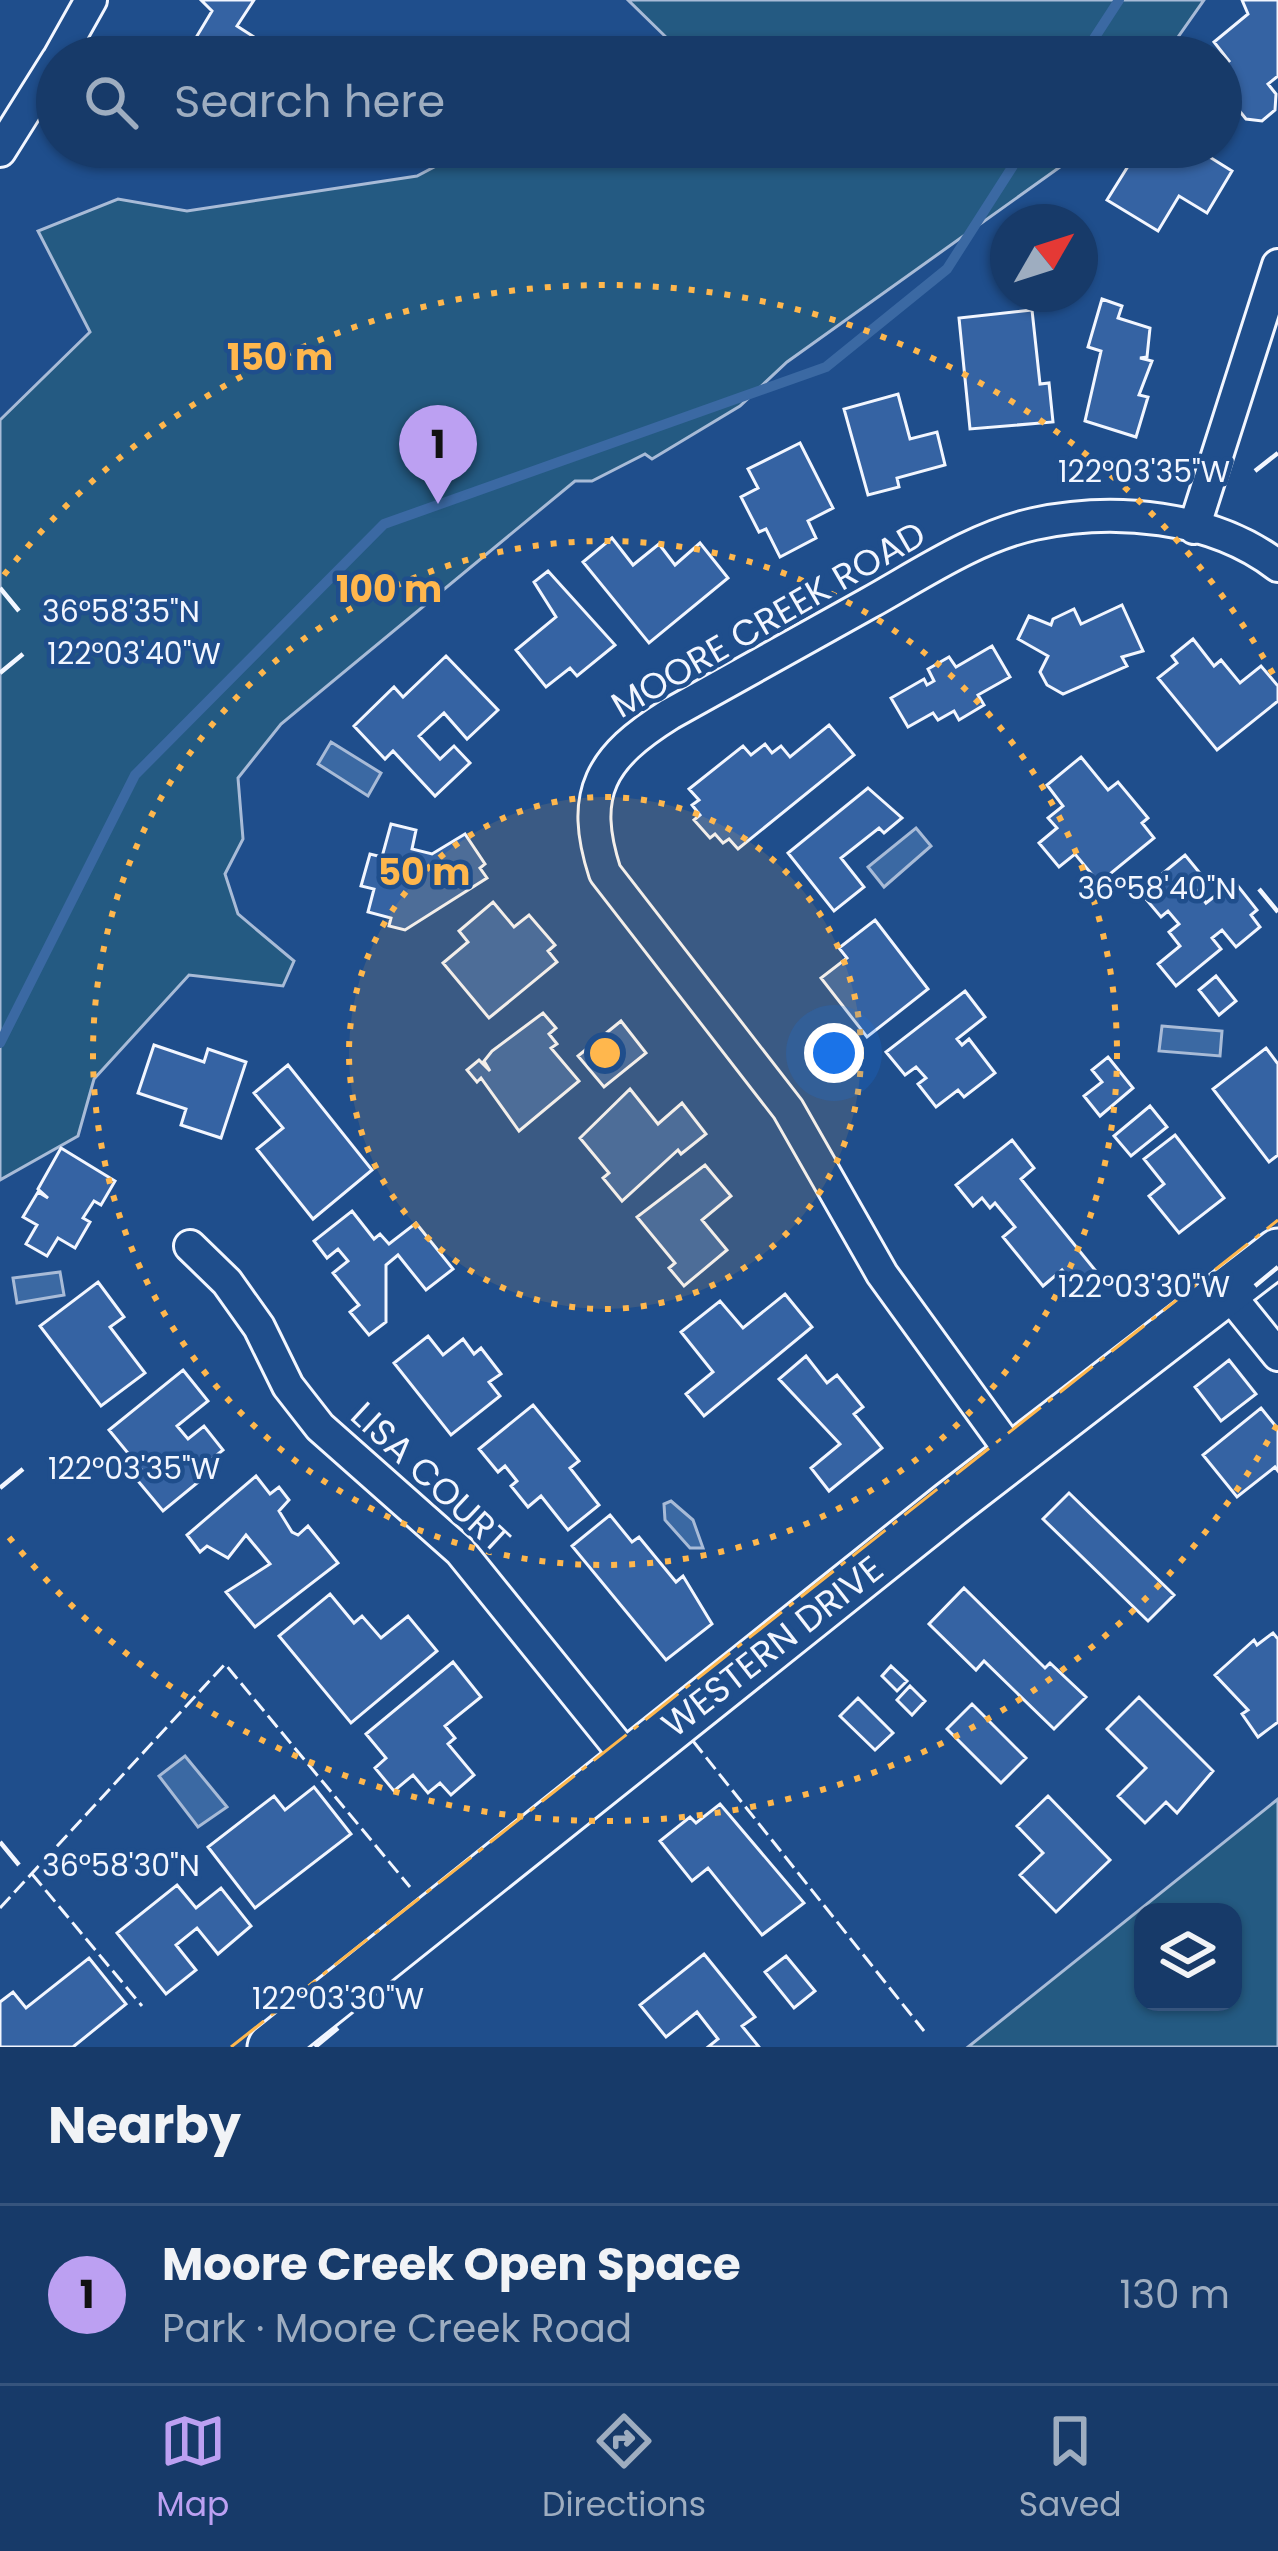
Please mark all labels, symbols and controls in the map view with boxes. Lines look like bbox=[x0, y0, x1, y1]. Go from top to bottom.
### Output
search box bbox=[36, 36, 1242, 168]
icon: search bbox=[78, 69, 144, 135]
text: Search here bbox=[174, 70, 445, 133]
north arrow bbox=[990, 204, 1098, 312]
text: 150 m bbox=[227, 332, 333, 383]
pin: 1 bbox=[399, 405, 477, 504]
text: 122°03'35"W bbox=[1058, 450, 1230, 493]
street label: MOORE CREEK ROAD bbox=[602, 509, 935, 730]
text: 100 m bbox=[336, 564, 442, 615]
text: 36°58'35"N bbox=[42, 590, 200, 633]
text: 122°03'40"W bbox=[47, 632, 221, 675]
text: 50 m bbox=[378, 847, 470, 898]
text: 36°58'40"N bbox=[1077, 867, 1237, 910]
your location bbox=[804, 1023, 864, 1083]
centre of rings bbox=[584, 1032, 626, 1074]
text: 122°03'30"W bbox=[1058, 1265, 1230, 1308]
street label: LISA COURT bbox=[340, 1390, 522, 1565]
text: 122°03'35"W bbox=[48, 1447, 220, 1490]
street label: WESTERN DRIVE bbox=[651, 1544, 894, 1749]
text: 36°58'30"N bbox=[42, 1844, 200, 1887]
map controls bbox=[1134, 1903, 1242, 2011]
button: layers bbox=[1134, 1903, 1242, 2011]
text: 122°03'30"W bbox=[252, 1977, 424, 2020]
text: Nearby bbox=[48, 2089, 241, 2161]
text: Moore Creek Open Space bbox=[162, 2233, 741, 2296]
text: 1 bbox=[80, 2267, 94, 2322]
text: 130 m bbox=[1119, 2267, 1230, 2322]
text: Park · Moore Creek Road bbox=[162, 2301, 632, 2356]
tab: Map bbox=[156, 2408, 229, 2530]
tab: Directions bbox=[542, 2408, 706, 2530]
tab: Saved bbox=[1019, 2408, 1122, 2530]

